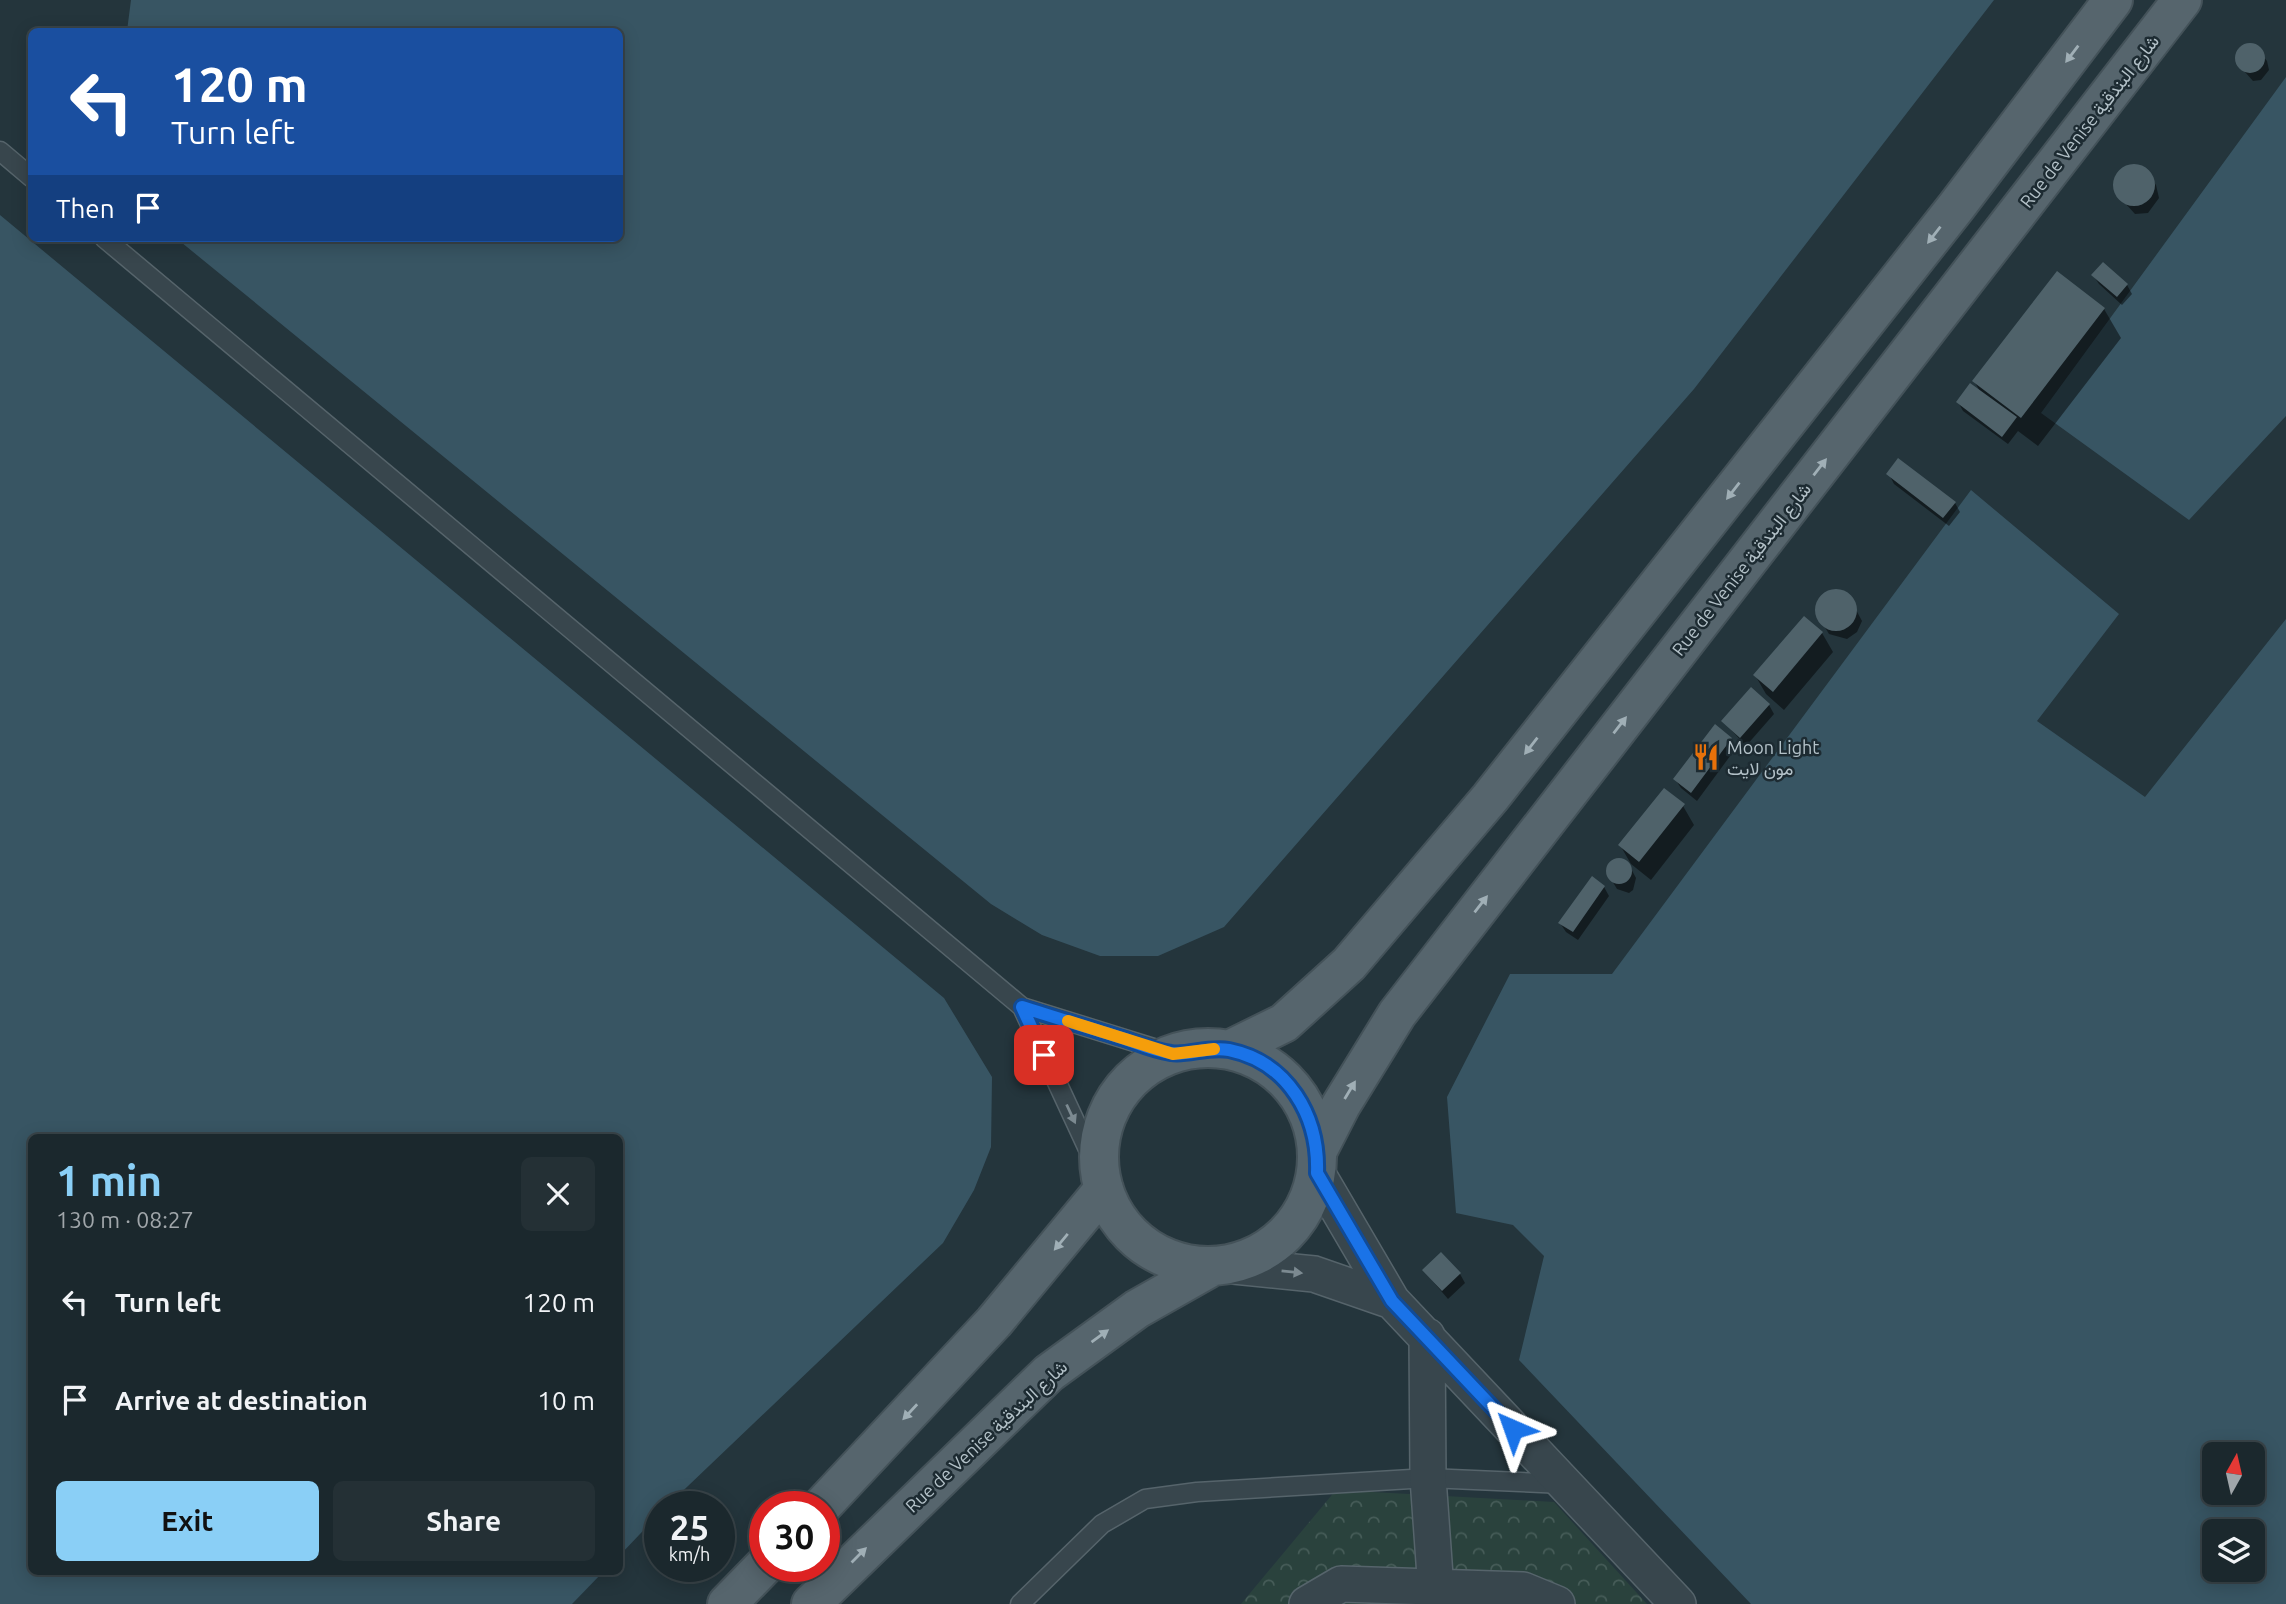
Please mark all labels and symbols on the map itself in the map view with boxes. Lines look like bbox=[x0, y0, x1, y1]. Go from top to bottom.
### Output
street label: Rue de Venise شارع البندقية bbox=[2016, 31, 2165, 213]
one-way arrow bbox=[2065, 45, 2080, 63]
one-way arrow bbox=[1927, 226, 1942, 244]
one-way arrow bbox=[1812, 459, 1827, 477]
street label: Rue de Venise شارع البندقية bbox=[1668, 479, 1817, 661]
one-way arrow bbox=[1725, 481, 1740, 499]
one-way arrow bbox=[1613, 716, 1628, 734]
place label: Moon Light مون لايت bbox=[1727, 737, 1819, 780]
one-way arrow bbox=[1524, 738, 1539, 755]
restaurant icon: Moon Light مون لايت bbox=[1691, 742, 1721, 772]
one-way arrow bbox=[1474, 896, 1489, 914]
pin bbox=[1014, 1025, 1074, 1085]
one-way arrow bbox=[1344, 1081, 1356, 1100]
one-way arrow bbox=[1066, 1103, 1077, 1124]
one-way arrow bbox=[1054, 1234, 1069, 1251]
one-way arrow bbox=[1281, 1267, 1303, 1278]
one-way arrow bbox=[1090, 1329, 1108, 1344]
street label: Rue de Venise شارع البندقية bbox=[901, 1356, 1073, 1518]
position arrow bbox=[1476, 1392, 1550, 1466]
one-way arrow bbox=[902, 1403, 918, 1420]
north arrow bbox=[2202, 1442, 2264, 1505]
speed limit sign: 30 bbox=[749, 1491, 840, 1582]
one-way arrow bbox=[851, 1547, 867, 1563]

